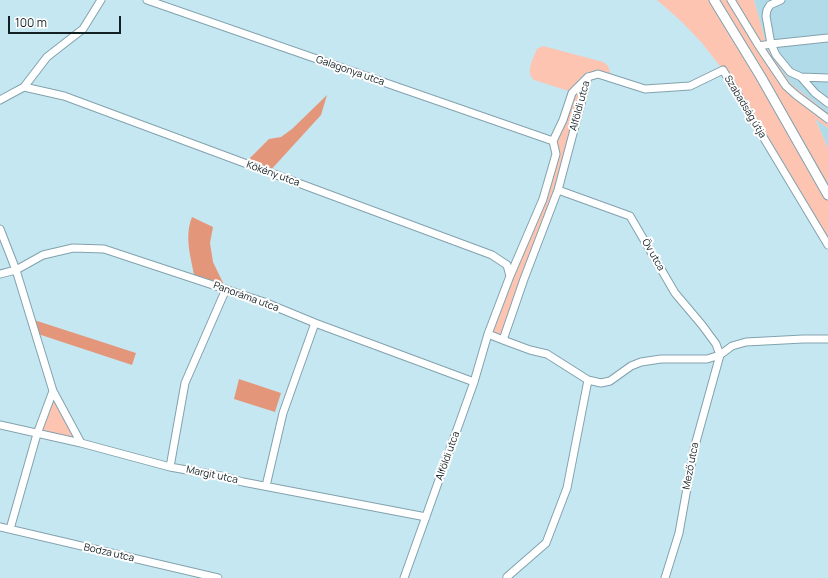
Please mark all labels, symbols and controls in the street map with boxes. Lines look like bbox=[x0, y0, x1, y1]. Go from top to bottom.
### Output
scale bar bbox=[10, 8, 123, 34]
text: 100 m bbox=[15, 14, 47, 31]
street label: Galagonya utca bbox=[314, 54, 386, 88]
street label: Szabadság útja bbox=[722, 74, 768, 140]
street label: Alföldi utca bbox=[568, 80, 592, 132]
street label: Kökény utca bbox=[245, 159, 301, 189]
street label: Öv utca bbox=[639, 237, 667, 273]
street label: Panoráma utca bbox=[212, 280, 280, 314]
street label: Alföldi utca bbox=[434, 430, 462, 482]
street label: Mező utca bbox=[681, 441, 701, 491]
street label: Margit utca bbox=[185, 464, 239, 486]
street label: Bodza utca bbox=[83, 541, 135, 565]

